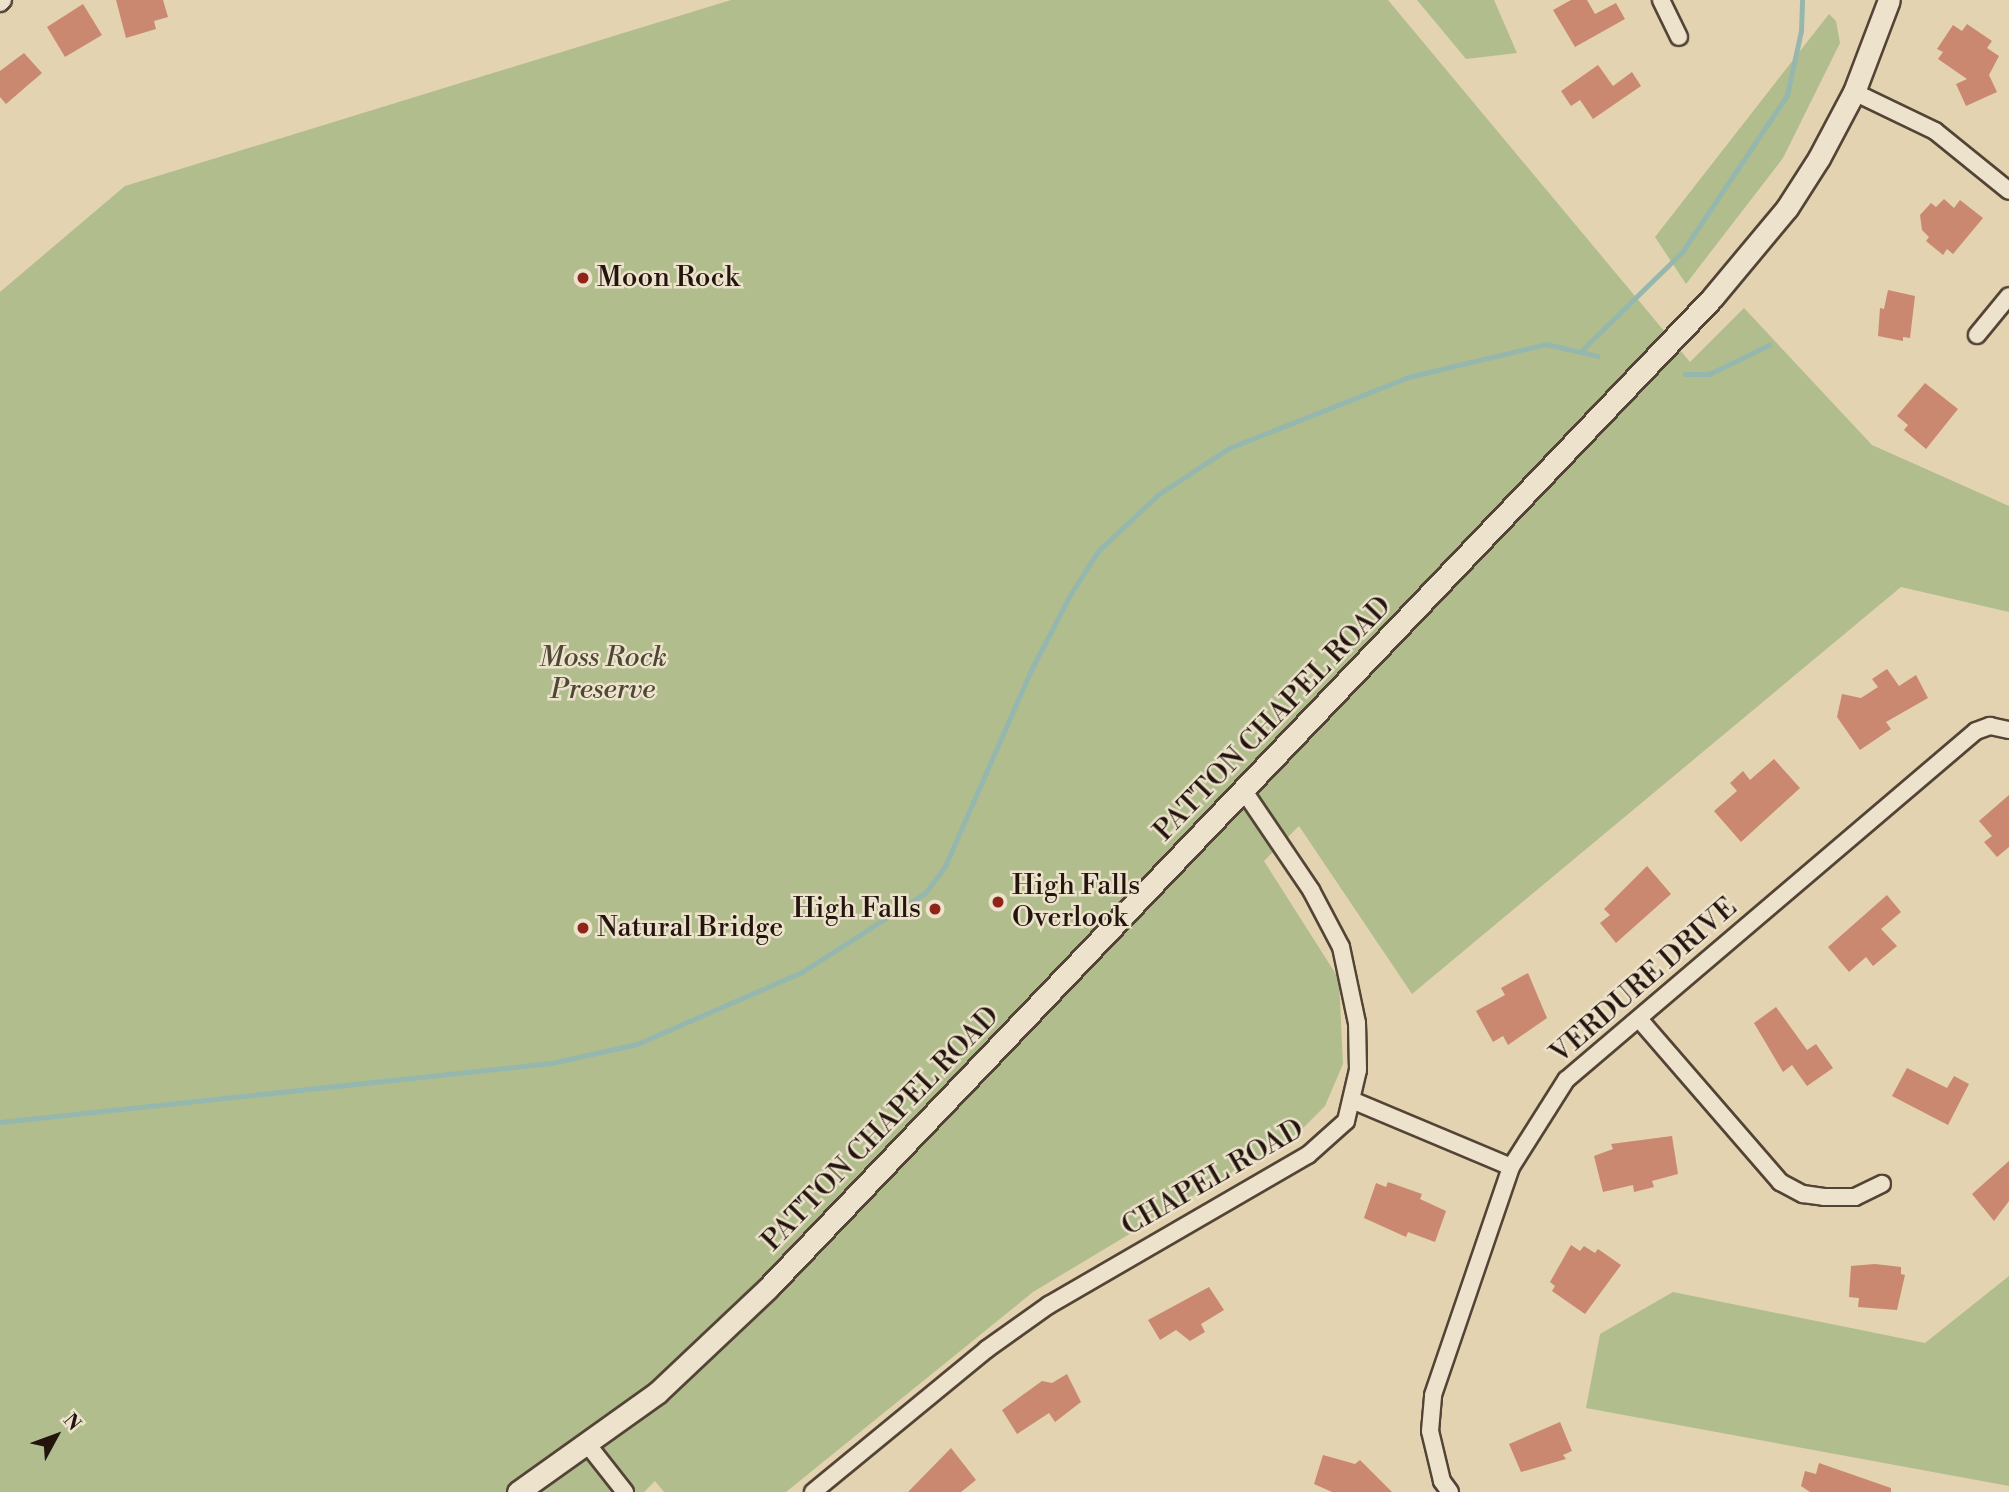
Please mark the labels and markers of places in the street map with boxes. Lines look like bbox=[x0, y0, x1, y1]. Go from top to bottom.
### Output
place label: Moon Rock bbox=[597, 261, 739, 295]
marker: Moon Rock bbox=[575, 270, 591, 286]
place label: High Falls Overlook bbox=[1012, 869, 1140, 935]
place label: High Falls bbox=[793, 892, 921, 926]
marker: High Falls Overlook bbox=[990, 894, 1006, 910]
marker: High Falls bbox=[927, 901, 943, 917]
place label: Natural Bridge bbox=[597, 911, 783, 945]
marker: Natural Bridge bbox=[575, 920, 591, 936]

